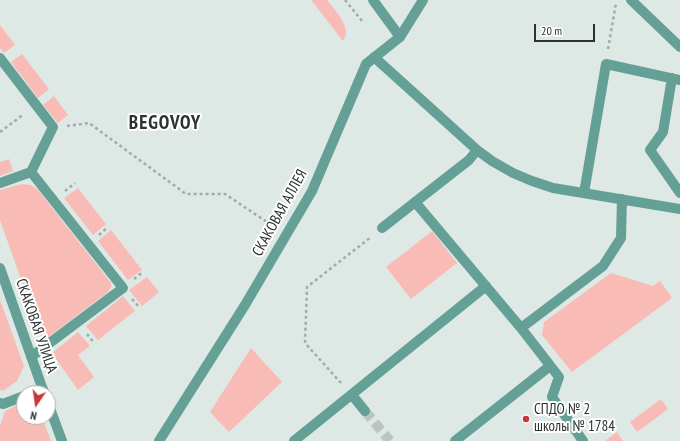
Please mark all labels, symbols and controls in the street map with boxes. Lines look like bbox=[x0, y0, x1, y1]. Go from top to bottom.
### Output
scale bar bbox=[536, 16, 597, 42]
text: 20 m bbox=[541, 23, 562, 38]
district label: BEGOVOY bbox=[129, 113, 201, 135]
street label: СКАКОВАЯ АЛЛЕЯ bbox=[249, 166, 311, 260]
street label: СКАКОВАЯ УЛИЦА bbox=[11, 276, 61, 376]
north arrow bbox=[16, 385, 56, 425]
place label: СПДО № 2 школы № 1784 bbox=[534, 401, 615, 436]
text: N bbox=[29, 408, 38, 423]
marker: СПДО № 2 школы № 1784 bbox=[521, 414, 531, 424]

